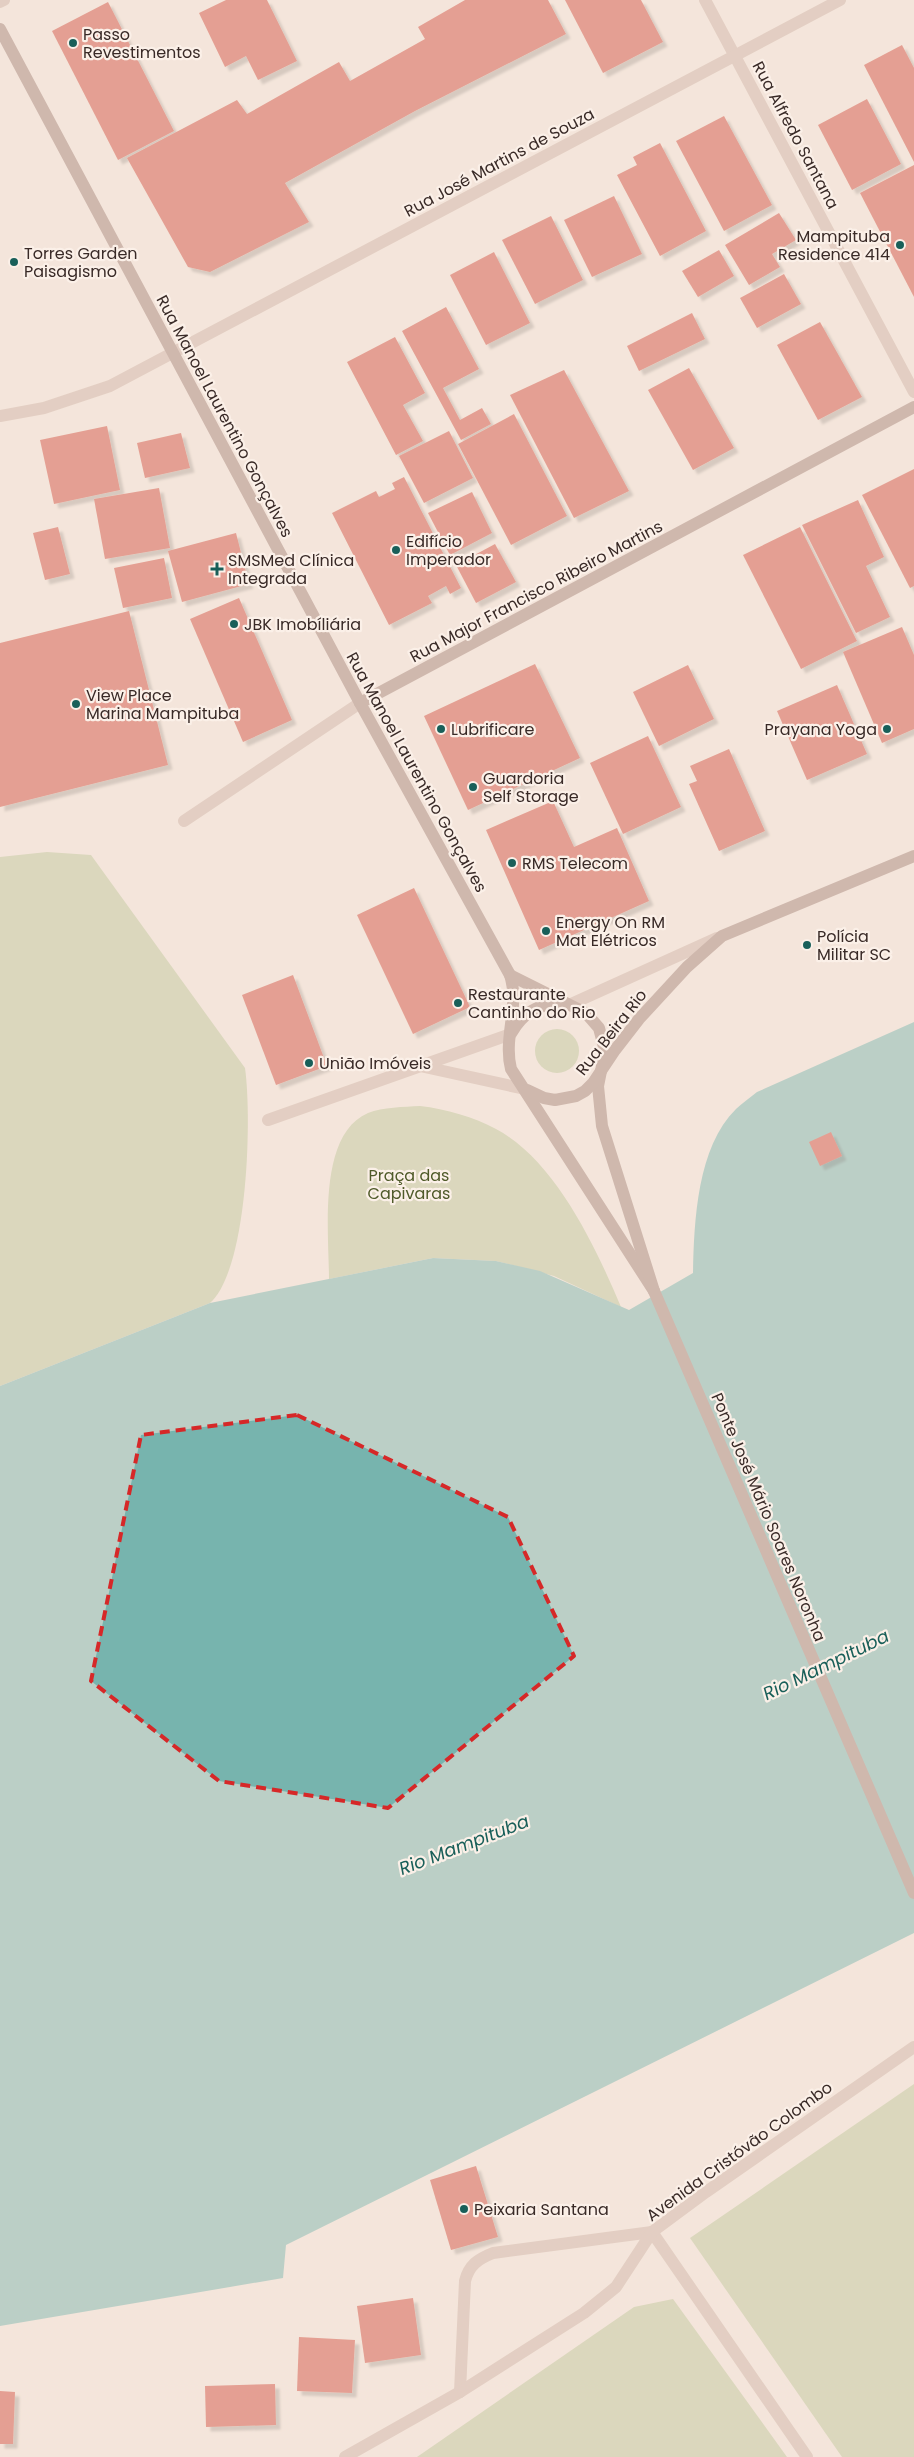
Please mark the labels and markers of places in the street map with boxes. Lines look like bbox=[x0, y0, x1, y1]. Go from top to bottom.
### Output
place label: Passo Revestimentos bbox=[83, 23, 201, 64]
marker: Passo Revestimentos bbox=[67, 37, 79, 49]
place label: Mampituba Residence 414 bbox=[778, 225, 890, 266]
marker: Mampituba Residence 414 bbox=[894, 239, 906, 251]
place label: Torres Garden Paisagismo bbox=[24, 242, 138, 283]
marker: Torres Garden Paisagismo bbox=[8, 256, 20, 268]
place label: Edifício Imperador bbox=[406, 530, 491, 571]
marker: Edifício Imperador bbox=[390, 544, 402, 556]
place label: SMSMed Clínica Integrada bbox=[228, 549, 354, 590]
marker: SMSMed Clínica Integrada bbox=[210, 562, 224, 576]
place label: JBK Imobíliária bbox=[244, 613, 361, 636]
marker: JBK Imobíliária bbox=[228, 618, 240, 630]
place label: View Place Marina Mampituba bbox=[86, 684, 239, 725]
marker: View Place Marina Mampituba bbox=[70, 698, 82, 710]
place label: Lubrificare bbox=[451, 718, 535, 741]
place label: Prayana Yoga bbox=[765, 718, 877, 741]
marker: Lubrificare bbox=[435, 723, 447, 735]
marker: Prayana Yoga bbox=[881, 723, 893, 735]
place label: Guardoria Self Storage bbox=[483, 767, 579, 808]
marker: Guardoria Self Storage bbox=[467, 781, 479, 793]
place label: RMS Telecom bbox=[522, 852, 628, 875]
marker: RMS Telecom bbox=[506, 857, 518, 869]
place label: Energy On RM Mat Elétricos bbox=[556, 911, 665, 952]
marker: Energy On RM Mat Elétricos bbox=[540, 925, 552, 937]
place label: Polícia Militar SC bbox=[817, 925, 891, 966]
marker: Polícia Militar SC bbox=[801, 939, 813, 951]
place label: Restaurante Cantinho do Rio bbox=[468, 983, 595, 1024]
marker: Restaurante Cantinho do Rio bbox=[452, 997, 464, 1009]
place label: União Imóveis bbox=[319, 1052, 431, 1075]
marker: União Imóveis bbox=[303, 1057, 315, 1069]
place label: Peixaria Santana bbox=[474, 2198, 609, 2221]
marker: Peixaria Santana bbox=[458, 2203, 470, 2215]

